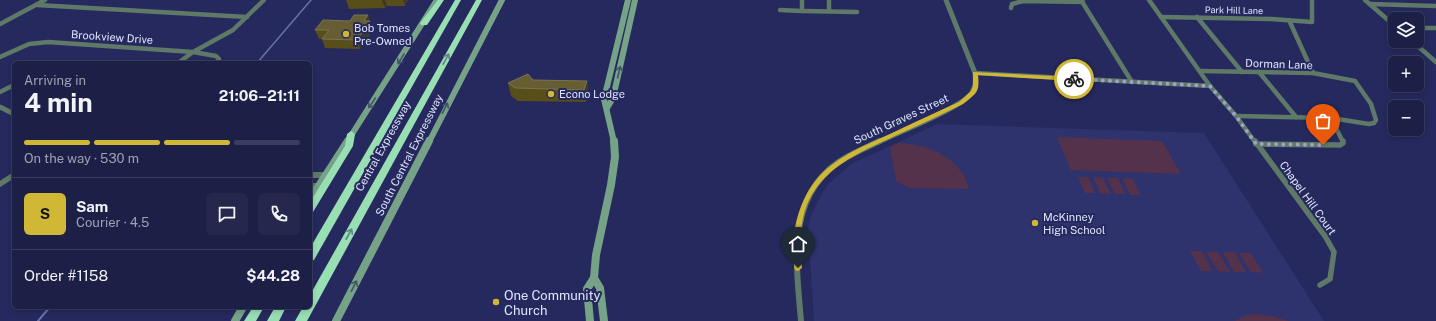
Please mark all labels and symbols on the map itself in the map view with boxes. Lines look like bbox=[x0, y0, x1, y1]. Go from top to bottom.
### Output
street label: Park Hill Lane bbox=[1205, 4, 1263, 16]
place label: Bob Tomes Pre-Owned bbox=[354, 22, 412, 47]
street label: Brookview Drive bbox=[71, 28, 153, 46]
marker: Bob Tomes Pre-Owned bbox=[341, 29, 351, 39]
one-way arrow bbox=[397, 53, 405, 64]
one-way arrow bbox=[443, 54, 450, 66]
street label: Dorman Lane bbox=[1245, 57, 1313, 71]
courier bbox=[1054, 59, 1094, 99]
one-way arrow bbox=[616, 65, 624, 78]
place label: Econo Lodge bbox=[559, 88, 625, 100]
marker: Econo Lodge bbox=[546, 89, 556, 99]
street label: South Central Expressway bbox=[373, 92, 445, 218]
street label: South Graves Street bbox=[852, 92, 950, 146]
one-way arrow bbox=[368, 97, 376, 108]
street label: Central Expressway bbox=[353, 99, 413, 193]
one-way arrow bbox=[442, 102, 449, 114]
pin bbox=[1306, 104, 1340, 145]
street label: Chapel Hill Court bbox=[1277, 159, 1339, 237]
place label: McKinney High School bbox=[1043, 211, 1105, 236]
marker: McKinney High School bbox=[1030, 218, 1040, 228]
pin bbox=[781, 227, 815, 268]
one-way arrow bbox=[346, 229, 354, 241]
one-way arrow bbox=[351, 281, 358, 293]
place label: One Community Church bbox=[504, 288, 601, 318]
marker: One Community Church bbox=[491, 297, 501, 307]

